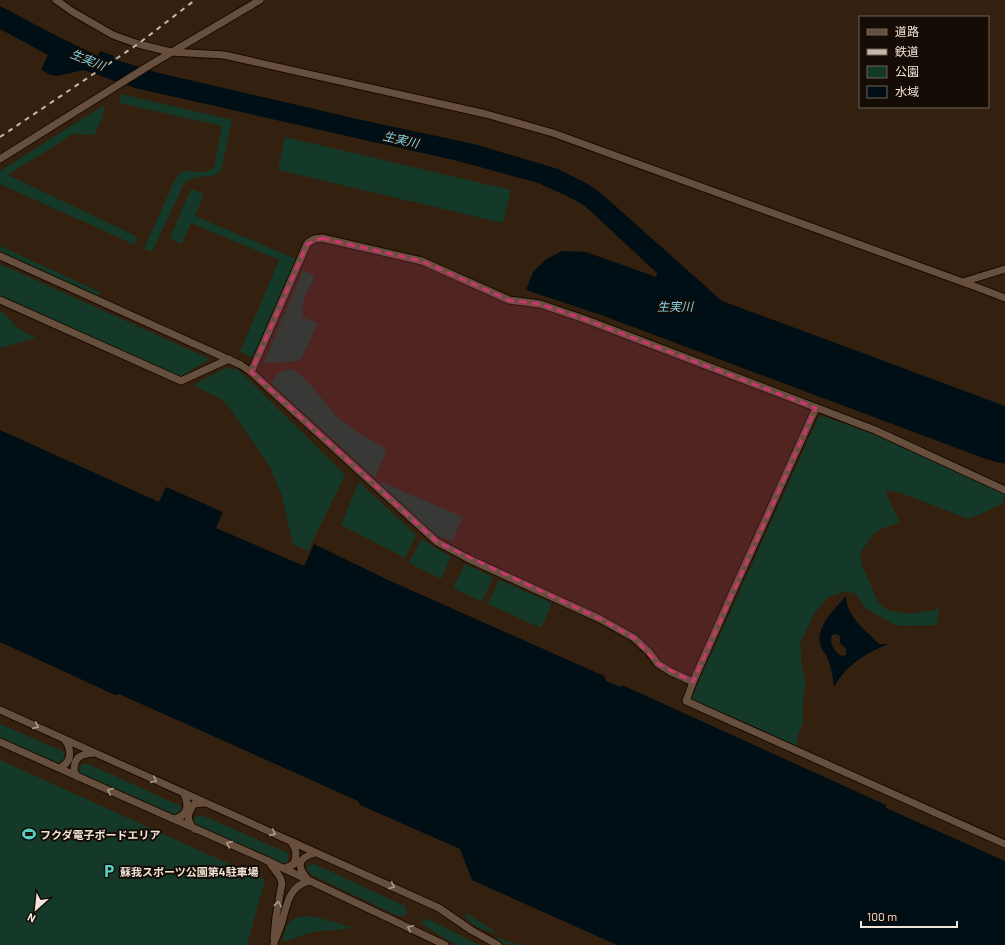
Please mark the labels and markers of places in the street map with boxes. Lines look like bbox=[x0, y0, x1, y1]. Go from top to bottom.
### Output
sports icon: フクダ電子ボードエリア bbox=[21, 826, 37, 842]
place label: フクダ電子ボードエリア bbox=[40, 828, 161, 841]
parking icon: 蘇我スポーツ公園第4駐車場 bbox=[101, 863, 117, 879]
place label: 蘇我スポーツ公園第4駐車場 bbox=[120, 865, 258, 878]

